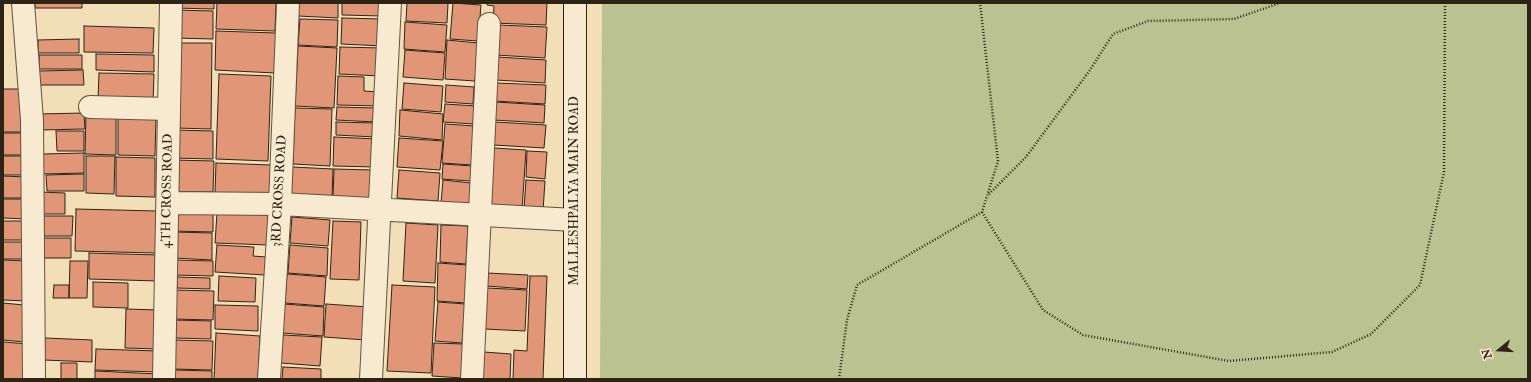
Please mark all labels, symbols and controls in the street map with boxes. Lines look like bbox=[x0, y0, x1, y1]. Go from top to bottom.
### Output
street label: MALLESHPALYA MAIN ROAD bbox=[567, 96, 583, 286]
street label: 4TH CROSS ROAD bbox=[159, 134, 177, 248]
street label: 3RD CROSS ROAD bbox=[269, 135, 291, 247]
north arrow bbox=[1479, 330, 1519, 370]
text: N bbox=[1479, 347, 1495, 361]

